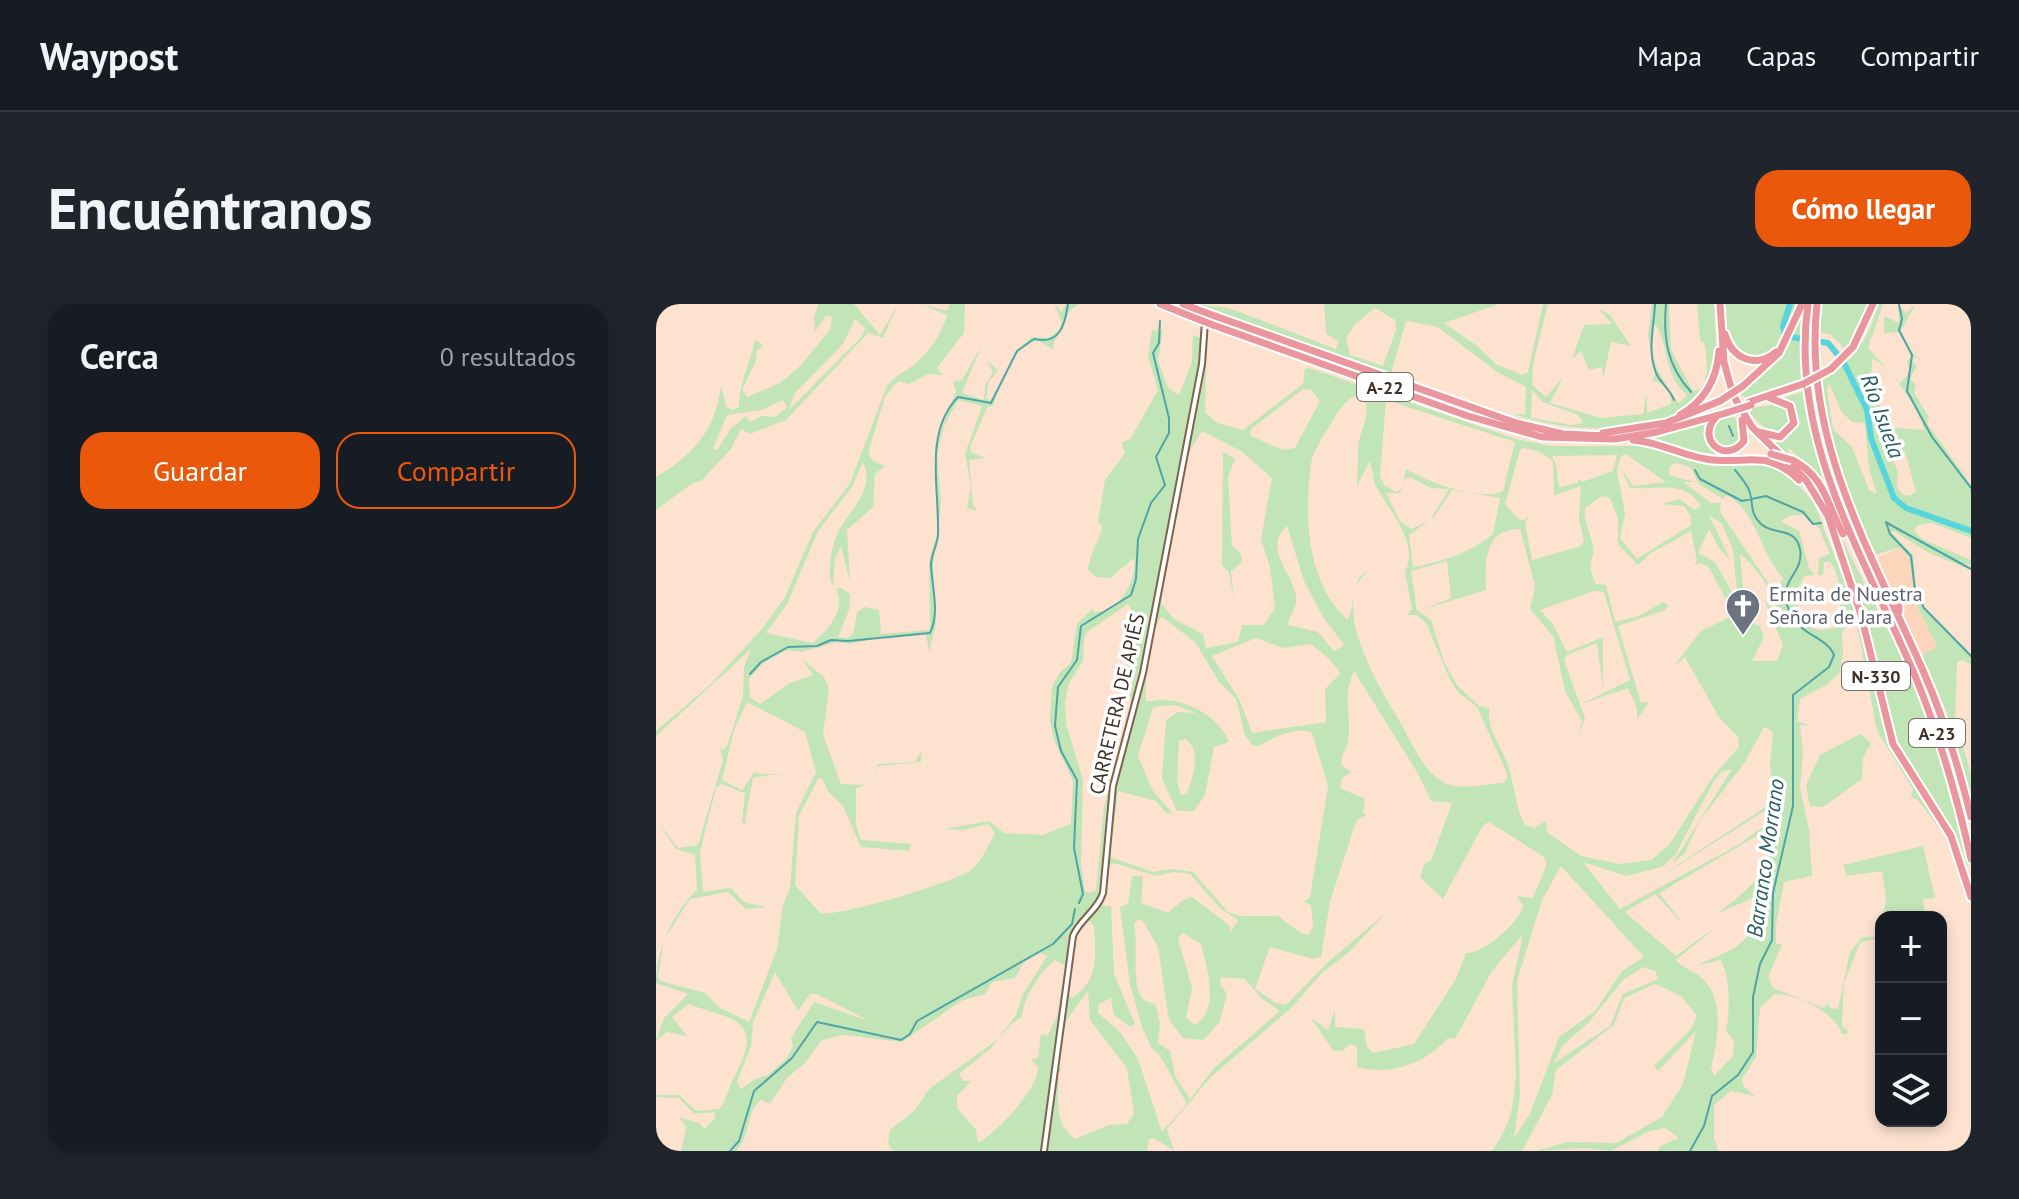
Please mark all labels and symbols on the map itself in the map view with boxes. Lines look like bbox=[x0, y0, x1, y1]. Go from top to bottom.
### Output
water label: Río Isuela bbox=[1855, 370, 1911, 462]
road number: A-22 bbox=[1357, 373, 1413, 401]
place label: Ermita de Nuestra Señora de Jara bbox=[1769, 581, 1923, 630]
church icon: Ermita de Nuestra Señora de Jara bbox=[1724, 587, 1762, 637]
street label: CARRETERA DE APIÉS bbox=[1084, 611, 1150, 797]
road number: N-330 bbox=[1842, 662, 1910, 690]
road number: A-23 bbox=[1909, 719, 1965, 747]
water label: Barranco Morrano bbox=[1740, 777, 1790, 939]

